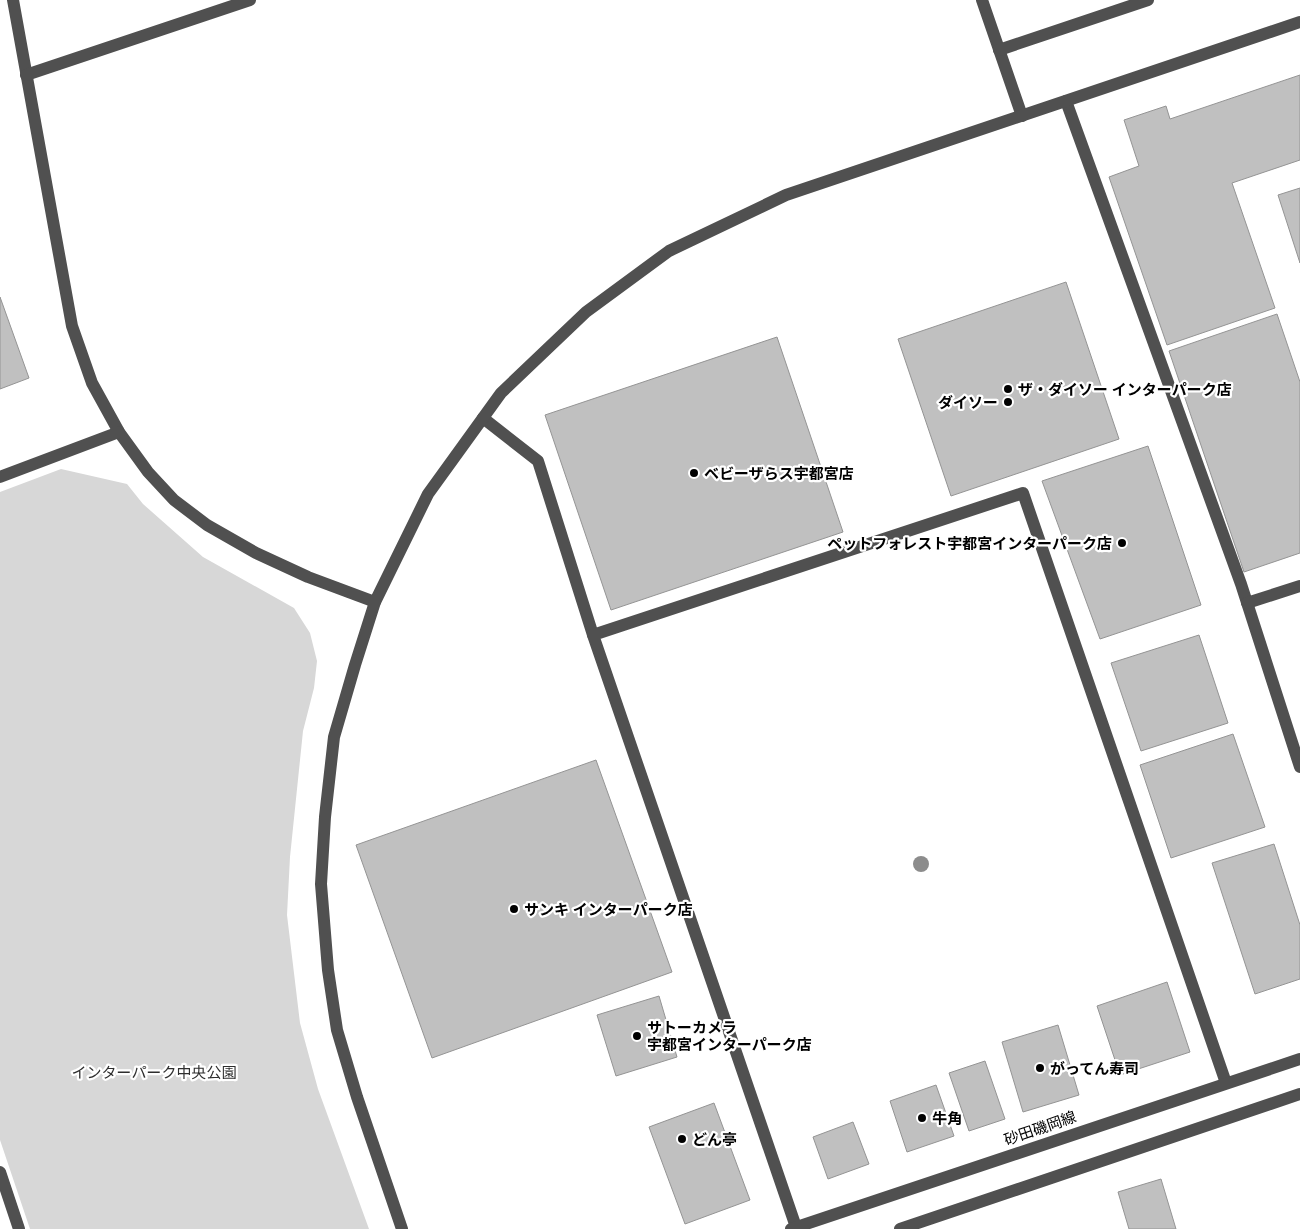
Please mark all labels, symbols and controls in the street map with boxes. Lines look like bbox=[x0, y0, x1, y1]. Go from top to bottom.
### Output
place label: ザ・ダイソー インターパーク店 bbox=[1018, 380, 1232, 399]
marker: ザ・ダイソー インターパーク店 bbox=[1002, 383, 1014, 395]
place label: ダイソー bbox=[938, 393, 998, 412]
marker: ダイソー bbox=[1002, 396, 1014, 408]
place label: ベビーザらス宇都宮店 bbox=[704, 464, 854, 483]
marker: ベビーザらス宇都宮店 bbox=[688, 467, 700, 479]
place label: ペットフォレスト宇都宮インターパーク店 bbox=[827, 534, 1112, 553]
marker: ペットフォレスト宇都宮インターパーク店 bbox=[1116, 537, 1128, 549]
place label: サンキ インターパーク店 bbox=[524, 900, 693, 919]
marker: サンキ インターパーク店 bbox=[508, 903, 520, 915]
place label: サトーカメラ 宇都宮インターパーク店 bbox=[647, 1018, 812, 1054]
marker: サトーカメラ 宇都宮インターパーク店 bbox=[631, 1030, 643, 1042]
place label: がってん寿司 bbox=[1050, 1059, 1139, 1078]
marker: がってん寿司 bbox=[1034, 1062, 1046, 1074]
park label: インターパーク中央公園 bbox=[72, 1063, 236, 1082]
street label: 砂田磯岡線 bbox=[1001, 1107, 1079, 1149]
place label: 牛角 bbox=[932, 1109, 962, 1128]
marker: 牛角 bbox=[916, 1112, 928, 1124]
place label: どん亭 bbox=[692, 1130, 737, 1149]
marker: どん亭 bbox=[676, 1133, 688, 1145]

